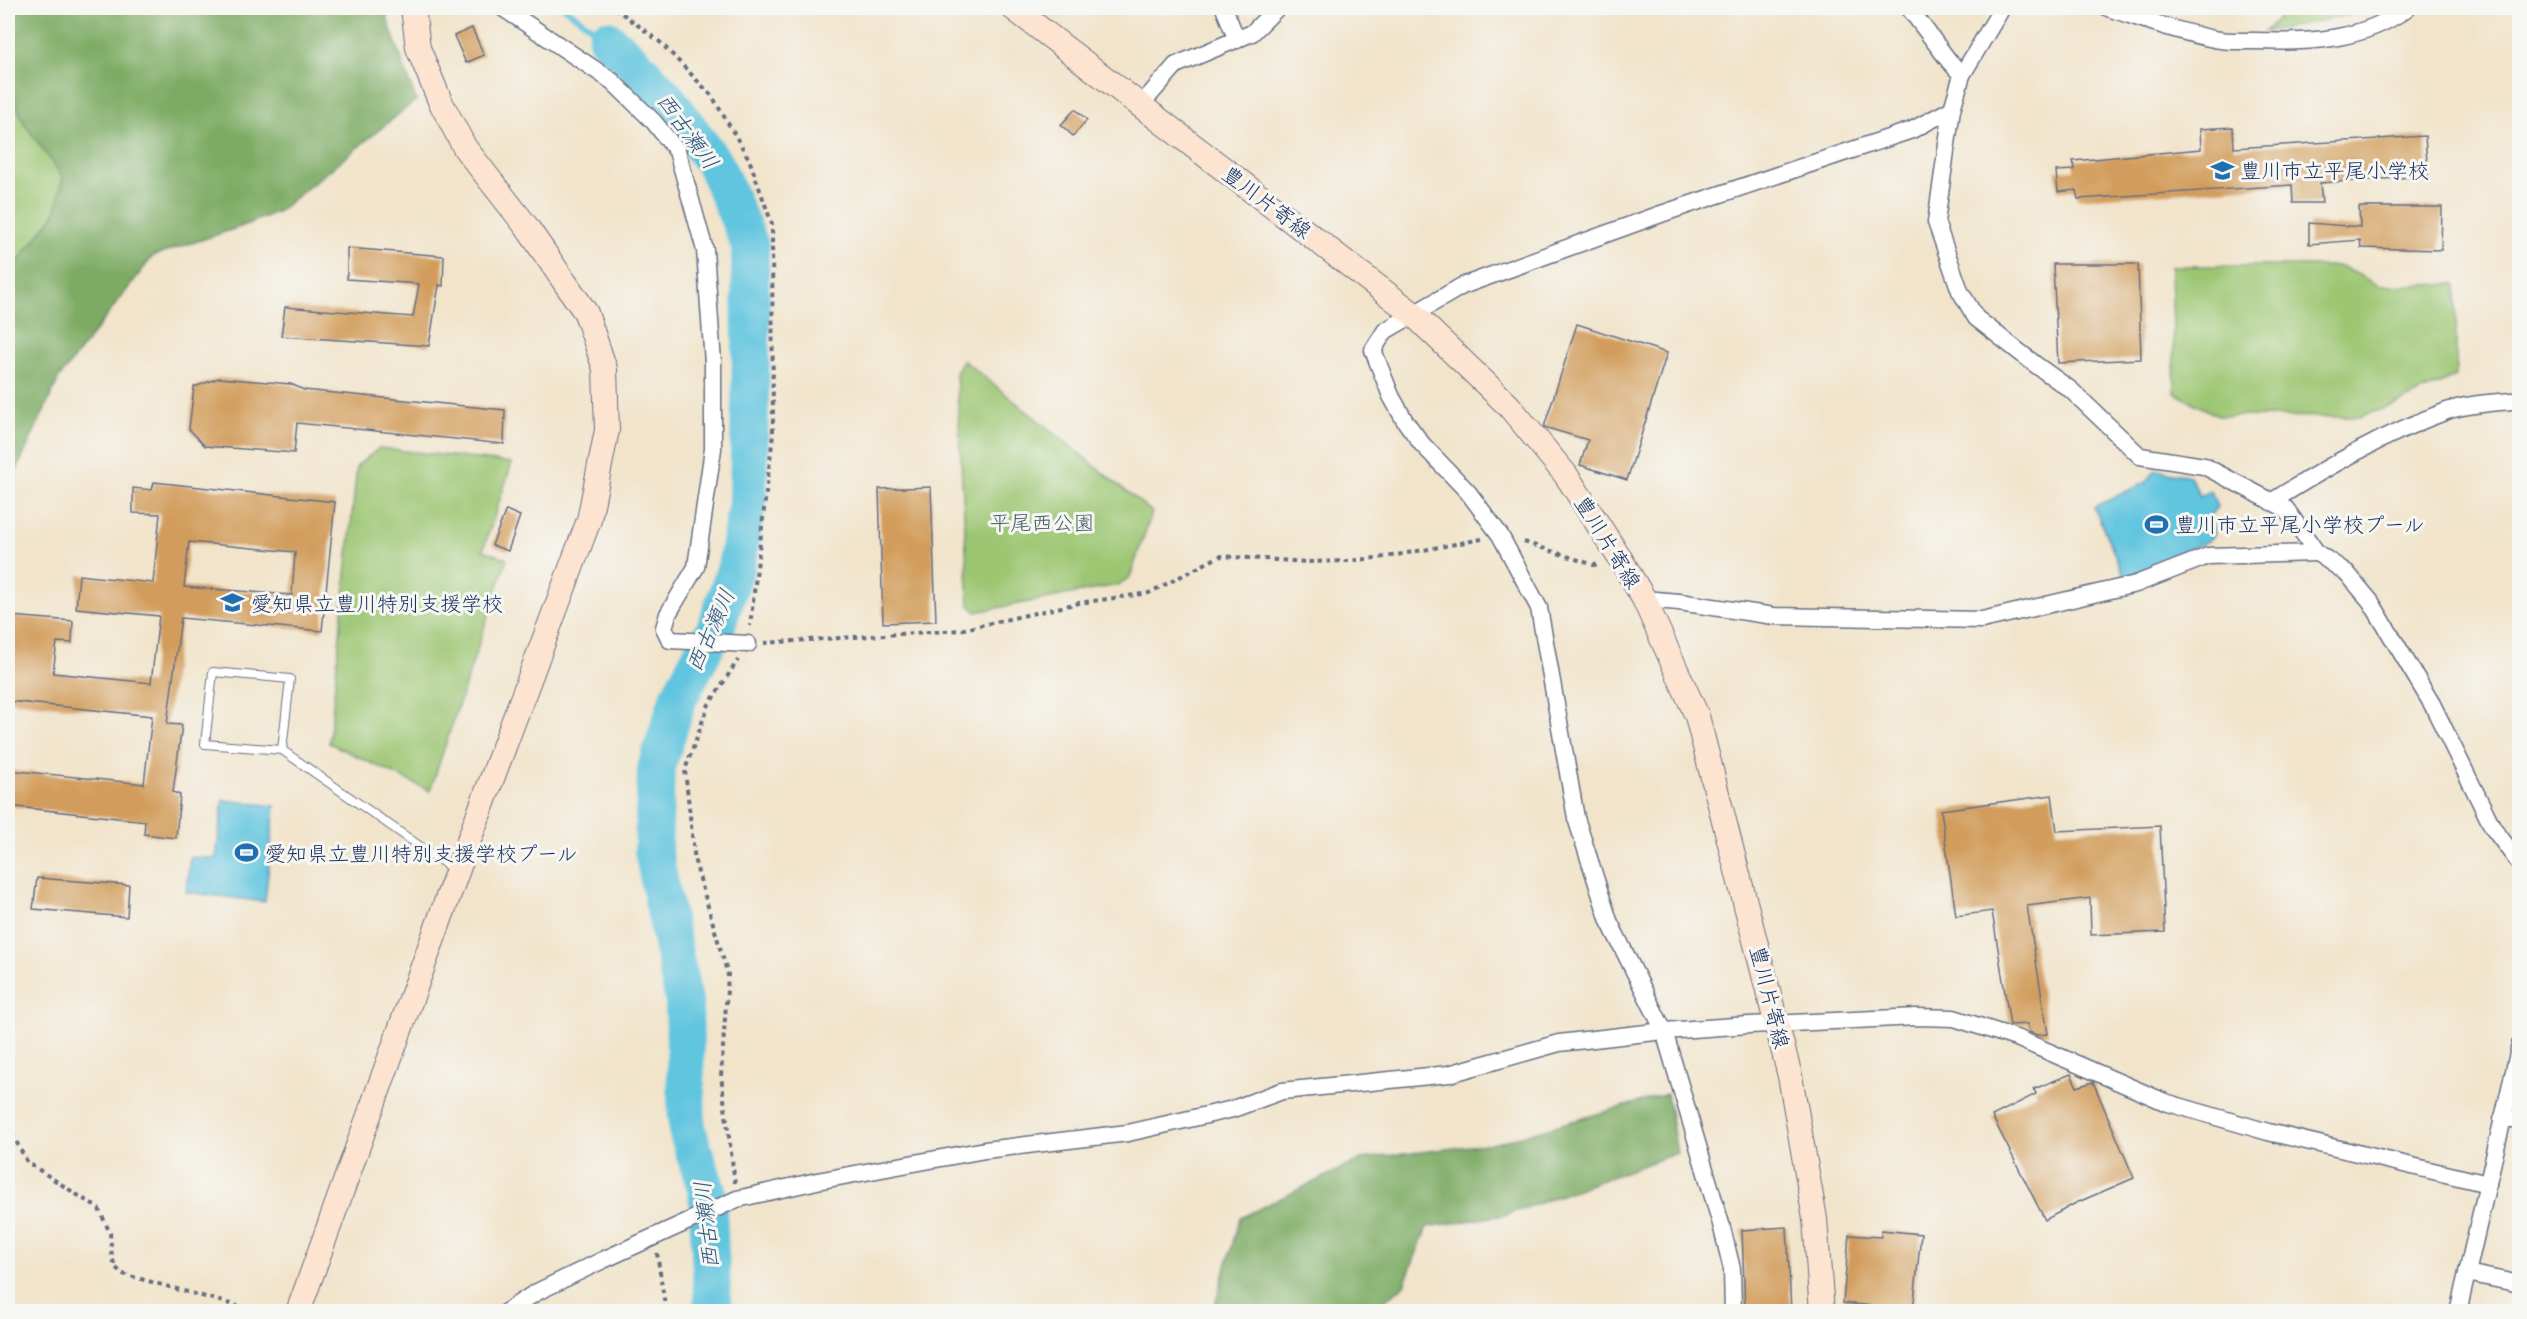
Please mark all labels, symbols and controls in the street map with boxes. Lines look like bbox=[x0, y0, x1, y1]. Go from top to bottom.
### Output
water label: 西古瀬川 bbox=[651, 87, 725, 175]
school or university icon: 豊川市立平尾小学校 bbox=[2209, 157, 2235, 183]
place label: 豊川市立平尾小学校 bbox=[2240, 157, 2429, 184]
street label: 豊川片寄線 bbox=[1217, 160, 1317, 244]
street label: 豊川片寄線 bbox=[1569, 490, 1647, 594]
park label: 平尾西公園 bbox=[990, 509, 1095, 536]
sports icon: 豊川市立平尾小学校プール bbox=[2144, 511, 2170, 537]
place label: 豊川市立平尾小学校プール bbox=[2175, 511, 2424, 538]
water label: 西古瀬川 bbox=[679, 584, 741, 676]
school or university icon: 愛知県立豊川特別支援学校 bbox=[220, 590, 246, 616]
place label: 愛知県立豊川特別支援学校 bbox=[251, 590, 503, 617]
sports icon: 愛知県立豊川特別支援学校プール bbox=[234, 840, 260, 866]
place label: 愛知県立豊川特別支援学校プール bbox=[265, 840, 577, 867]
street label: 豊川片寄線 bbox=[1744, 943, 1796, 1051]
water label: 西古瀬川 bbox=[687, 1180, 725, 1270]

